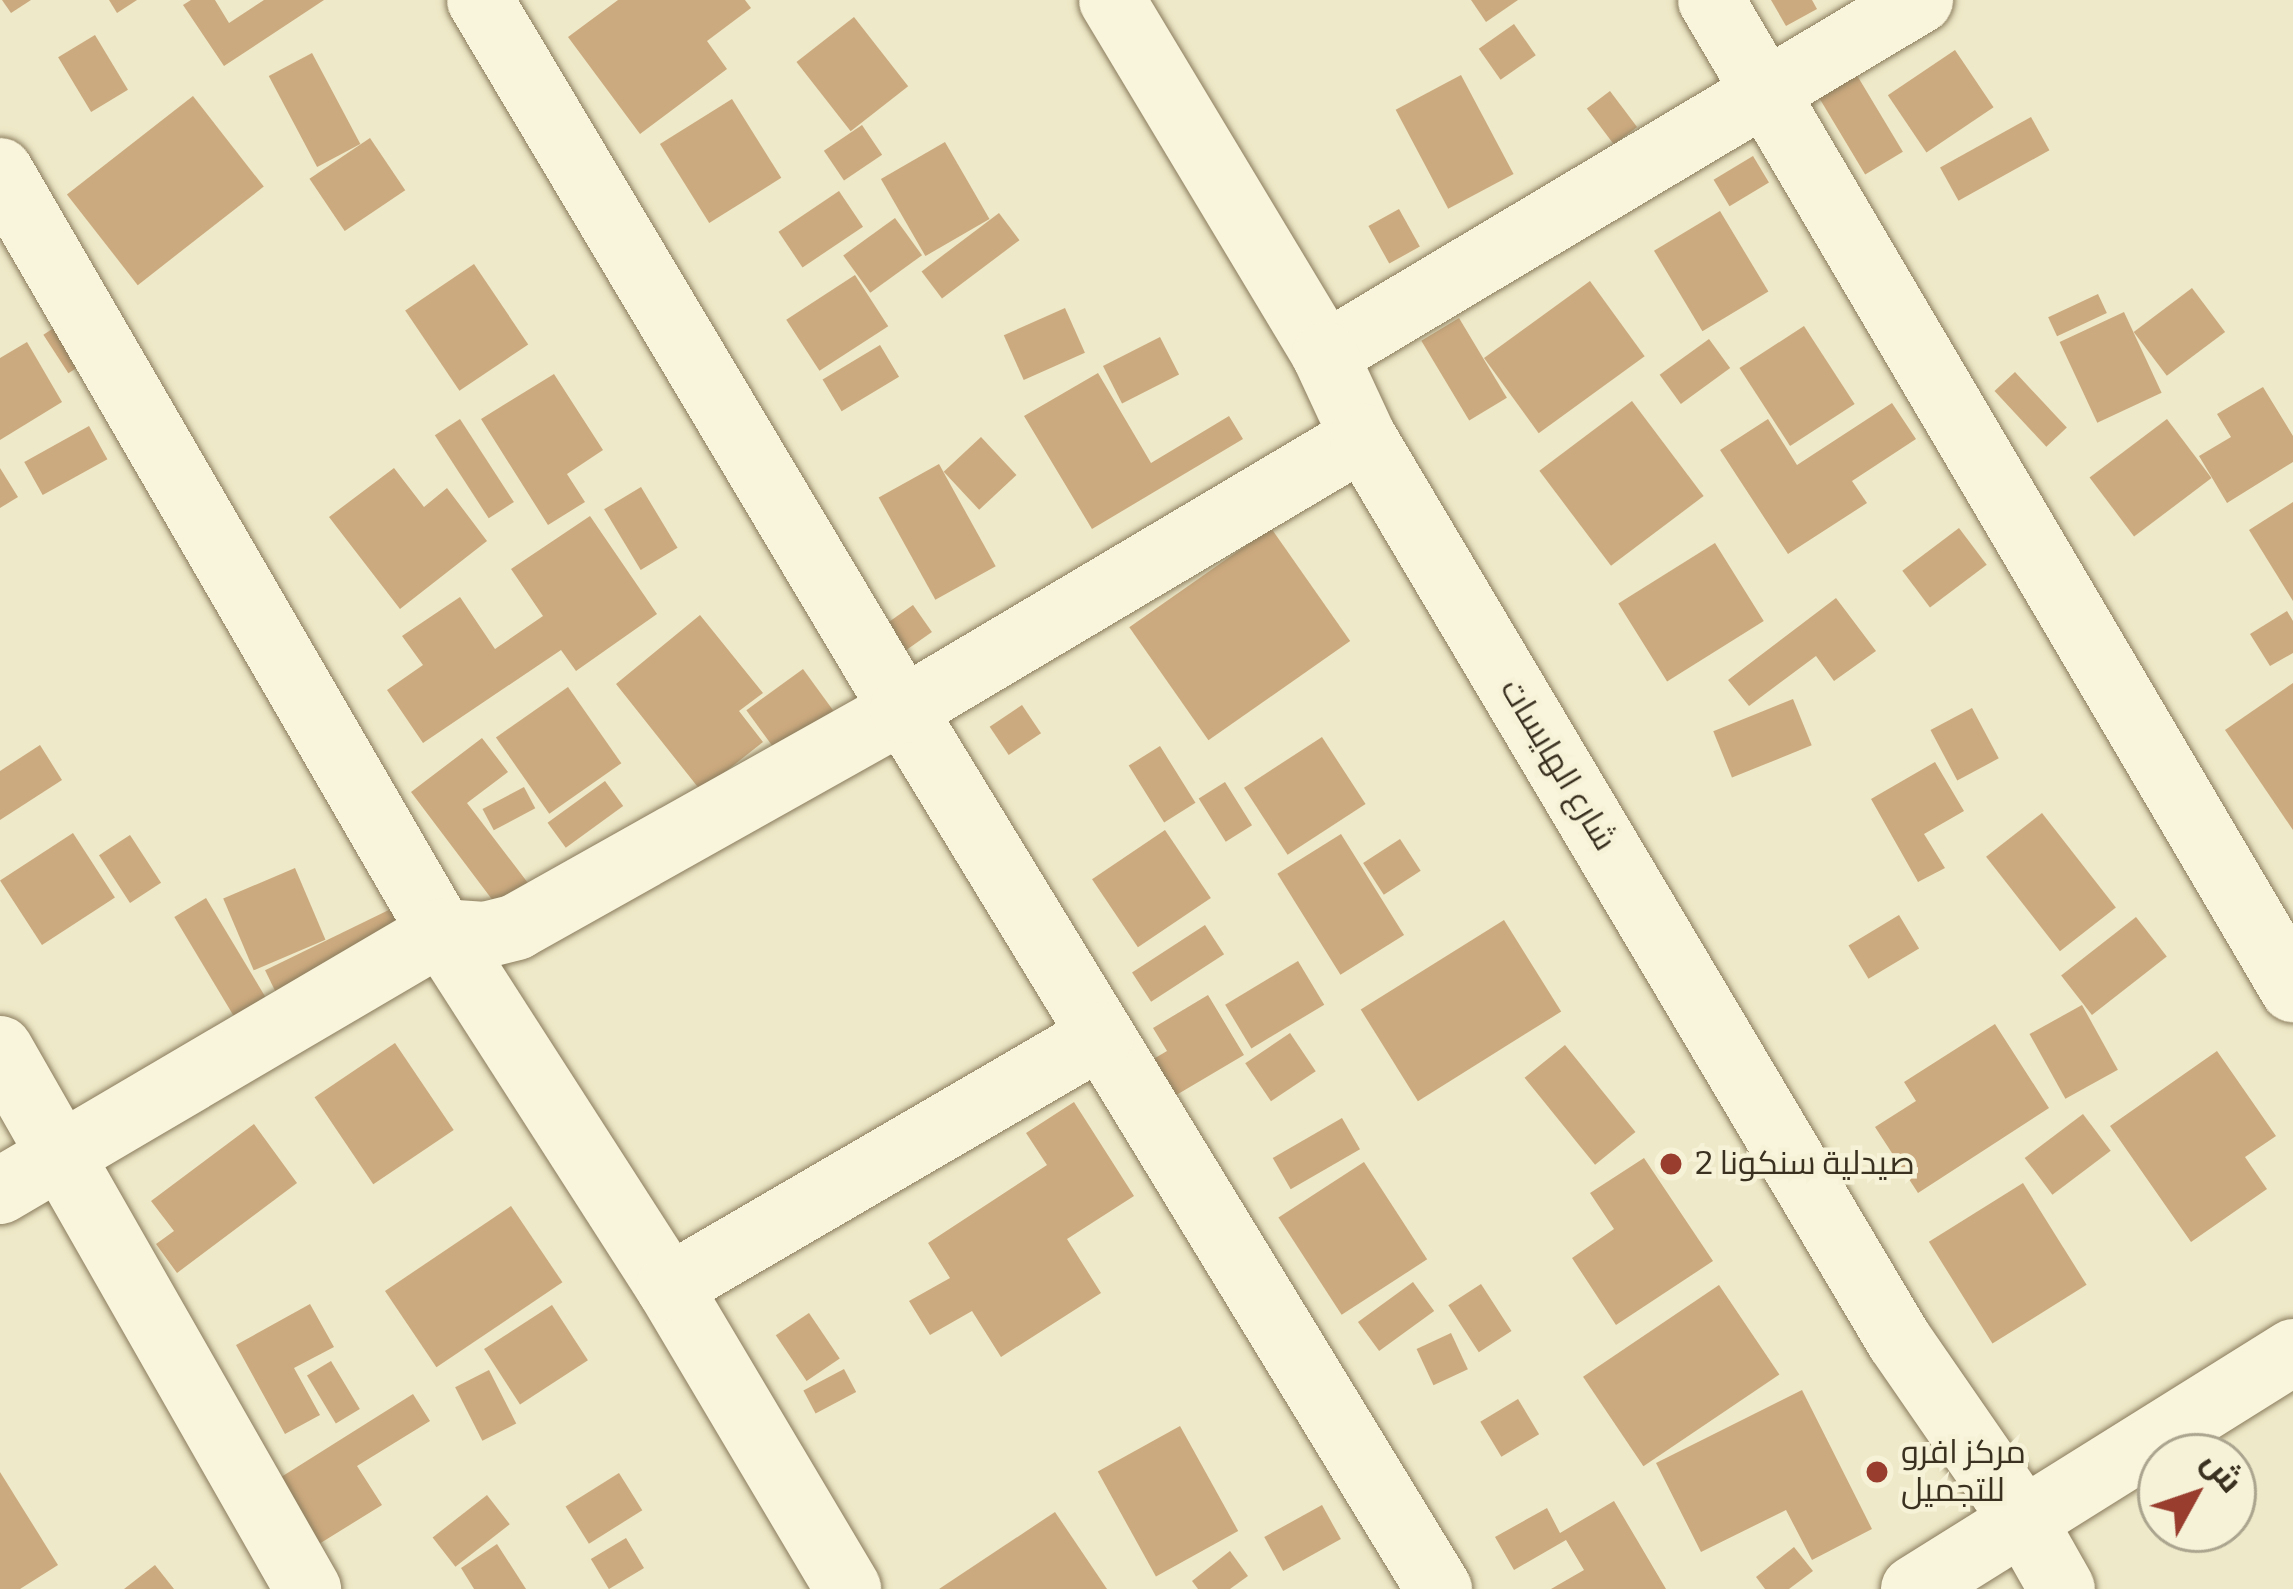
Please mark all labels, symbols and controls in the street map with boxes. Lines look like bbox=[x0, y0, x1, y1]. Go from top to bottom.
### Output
street label: شارع الهايسات bbox=[1491, 672, 1625, 858]
place label: صيدلية سنكونا 2 bbox=[1695, 1144, 1915, 1184]
marker: صيدلية سنكونا 2 bbox=[1658, 1151, 1684, 1177]
place label: مركز افرو للتجميل bbox=[1901, 1433, 2026, 1511]
north arrow bbox=[2137, 1433, 2257, 1553]
text: ش bbox=[2193, 1443, 2251, 1501]
marker: مركز افرو للتجميل bbox=[1864, 1459, 1890, 1485]

